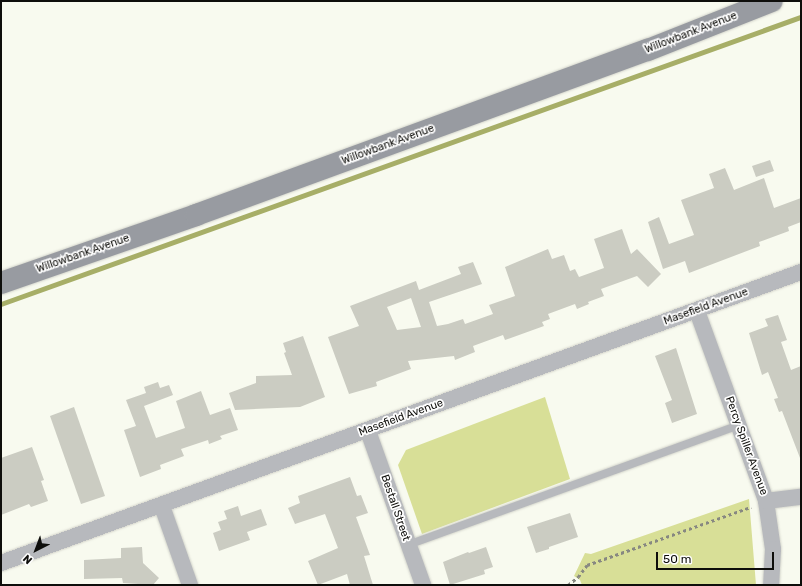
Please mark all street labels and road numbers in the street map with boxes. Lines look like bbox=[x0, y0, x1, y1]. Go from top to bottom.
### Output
street label: Willowbank Avenue bbox=[643, 9, 739, 57]
street label: Willowbank Avenue bbox=[340, 122, 436, 168]
street label: Willowbank Avenue bbox=[35, 232, 131, 276]
street label: Masefield Avenue bbox=[662, 286, 750, 328]
street label: Percy Spiller Avenue bbox=[722, 394, 770, 498]
street label: Masefield Avenue bbox=[357, 397, 445, 439]
street label: Bestall Street bbox=[377, 473, 413, 543]

